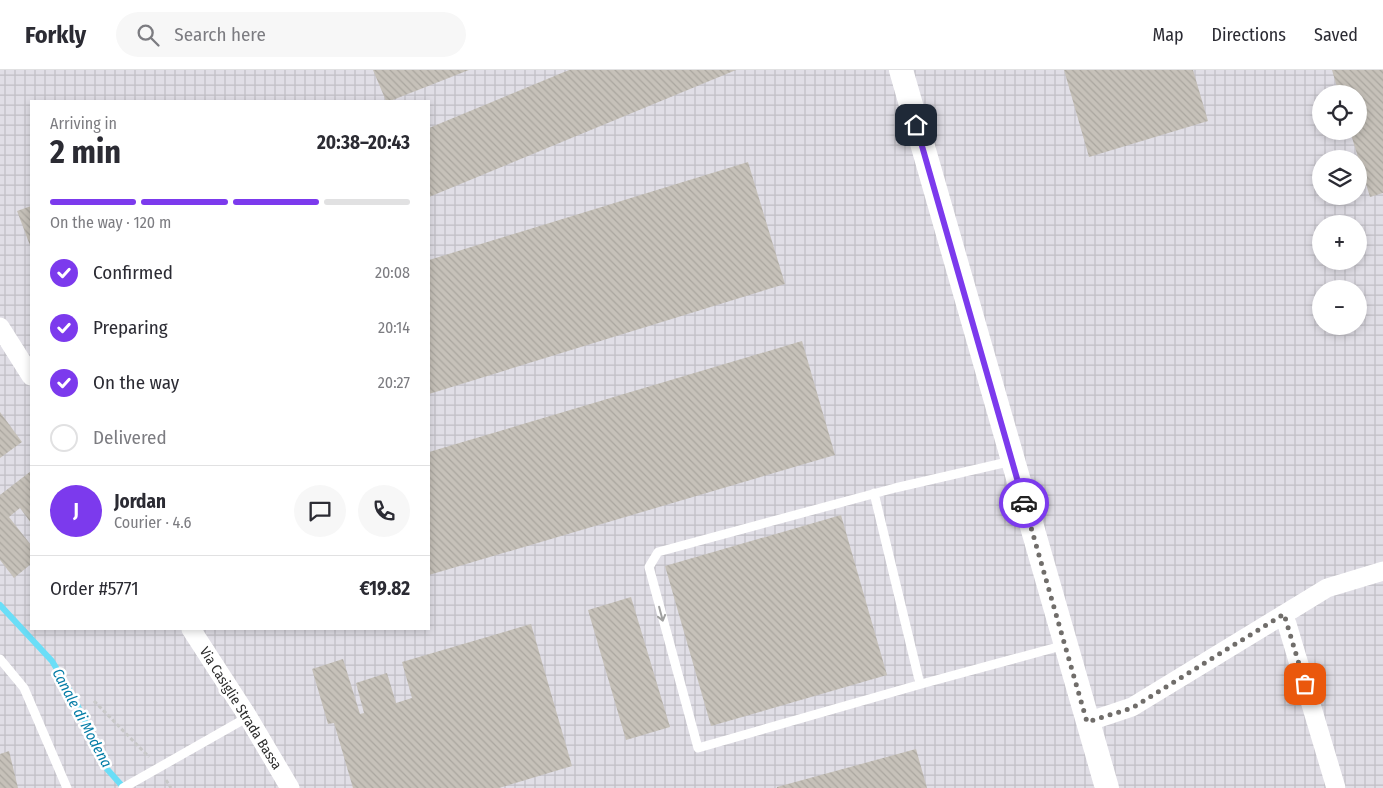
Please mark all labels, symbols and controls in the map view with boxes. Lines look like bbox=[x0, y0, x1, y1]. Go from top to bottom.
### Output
search box bbox=[116, 12, 466, 57]
text: Forkly bbox=[25, 21, 86, 49]
icon: search bbox=[134, 21, 162, 49]
text: Search here bbox=[174, 23, 266, 46]
text: Map bbox=[1152, 24, 1184, 46]
text: Directions bbox=[1212, 24, 1286, 46]
text: Saved bbox=[1314, 24, 1358, 46]
map controls bbox=[1312, 85, 1367, 335]
button: locate bbox=[1312, 85, 1367, 140]
pin bbox=[895, 104, 937, 146]
icon: home bbox=[902, 111, 930, 139]
text: Arriving in bbox=[50, 114, 117, 133]
text: 20:38–20:43 bbox=[317, 131, 410, 154]
text: 2 min bbox=[50, 133, 121, 171]
button: layers bbox=[1312, 150, 1367, 205]
text: On the way · 120 m bbox=[50, 213, 171, 232]
button: + bbox=[1312, 215, 1367, 270]
icon: check bbox=[50, 259, 78, 287]
text: Confirmed bbox=[93, 261, 173, 284]
text: 20:08 bbox=[375, 263, 410, 282]
button: − bbox=[1312, 280, 1367, 335]
icon: check bbox=[50, 314, 78, 342]
text: Preparing bbox=[93, 316, 168, 339]
text: 20:14 bbox=[378, 318, 410, 337]
icon: check bbox=[50, 369, 78, 397]
text: On the way bbox=[93, 371, 179, 394]
text: 20:27 bbox=[378, 373, 410, 392]
text: Delivered bbox=[93, 426, 167, 449]
courier bbox=[999, 478, 1049, 528]
button: chat bbox=[294, 485, 346, 537]
button: phone bbox=[358, 485, 410, 537]
icon: car bbox=[1010, 489, 1038, 517]
text: Jordan bbox=[114, 490, 166, 513]
text: J bbox=[73, 499, 79, 522]
text: Courier · 4.6 bbox=[114, 513, 192, 532]
text: Order #5771 bbox=[50, 577, 139, 600]
text: €19.82 bbox=[359, 577, 410, 600]
one-way arrow bbox=[657, 606, 667, 622]
street label: Via Casiglie Strada Bassa bbox=[196, 644, 285, 773]
pin bbox=[1284, 663, 1326, 705]
water label: Canale di Modena bbox=[48, 665, 116, 771]
icon: bag bbox=[1291, 670, 1319, 698]

